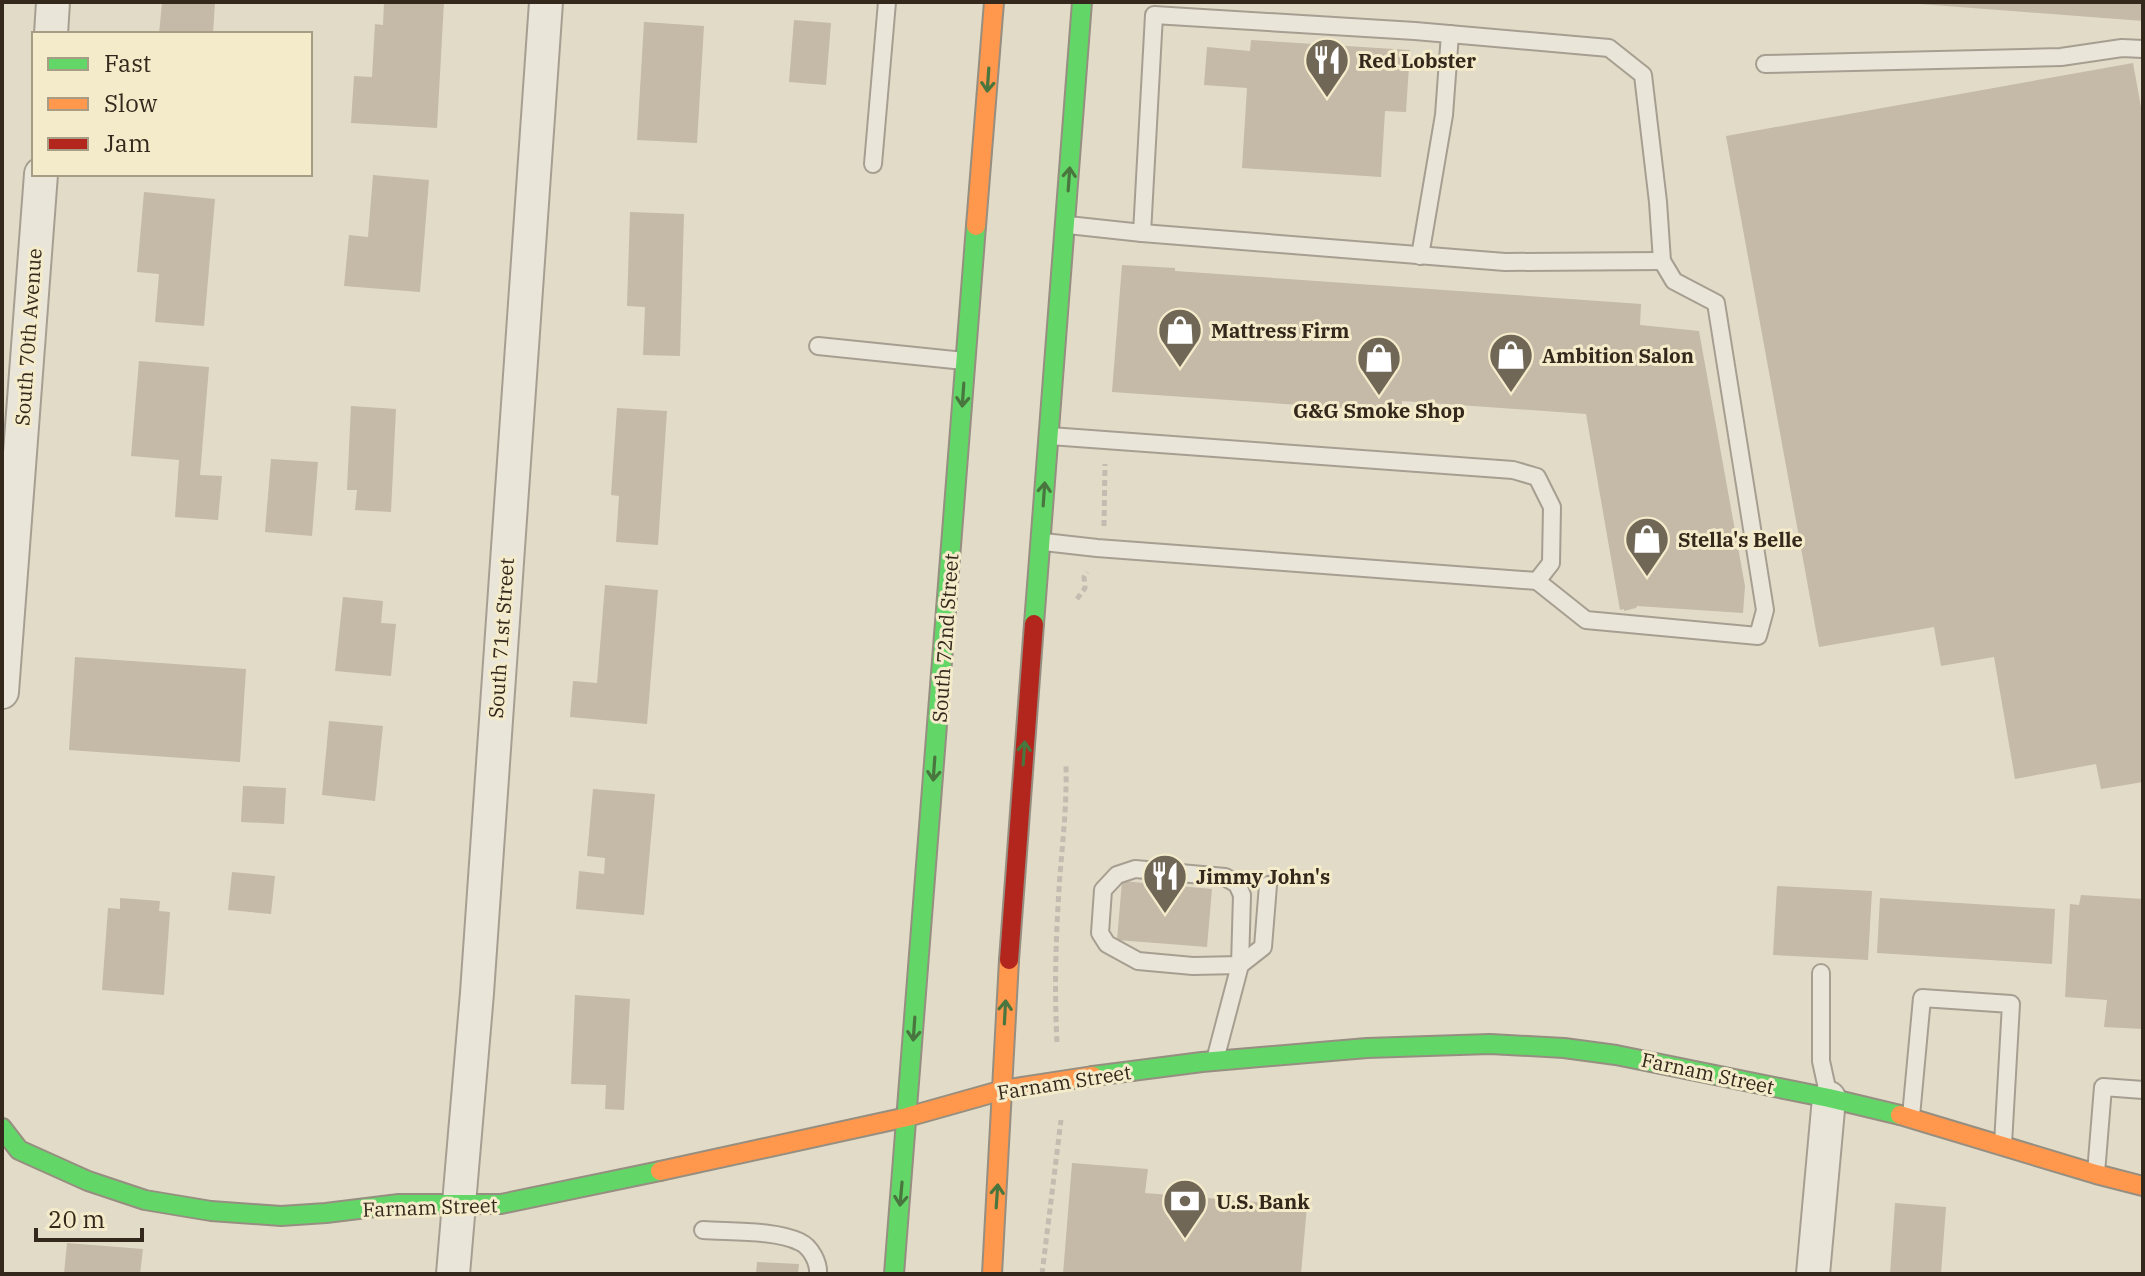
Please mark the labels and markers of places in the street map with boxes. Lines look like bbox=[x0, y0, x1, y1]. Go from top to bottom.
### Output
restaurant icon: Red Lobster bbox=[1303, 36, 1351, 99]
place label: Red Lobster bbox=[1358, 47, 1476, 74]
shop icon: Mattress Firm bbox=[1156, 306, 1204, 369]
place label: Mattress Firm bbox=[1211, 317, 1350, 344]
shop icon: Ambition Salon bbox=[1487, 331, 1535, 394]
shop icon: G&G Smoke Shop bbox=[1355, 334, 1403, 397]
place label: Ambition Salon bbox=[1542, 342, 1694, 369]
place label: G&G Smoke Shop bbox=[1293, 397, 1465, 424]
shop icon: Stella's Belle bbox=[1623, 515, 1671, 578]
place label: Stella's Belle bbox=[1678, 526, 1803, 553]
restaurant icon: Jimmy John's bbox=[1141, 852, 1189, 915]
place label: Jimmy John's bbox=[1196, 863, 1330, 890]
bank icon: U.S. Bank bbox=[1161, 1177, 1209, 1240]
place label: U.S. Bank bbox=[1216, 1188, 1310, 1215]

